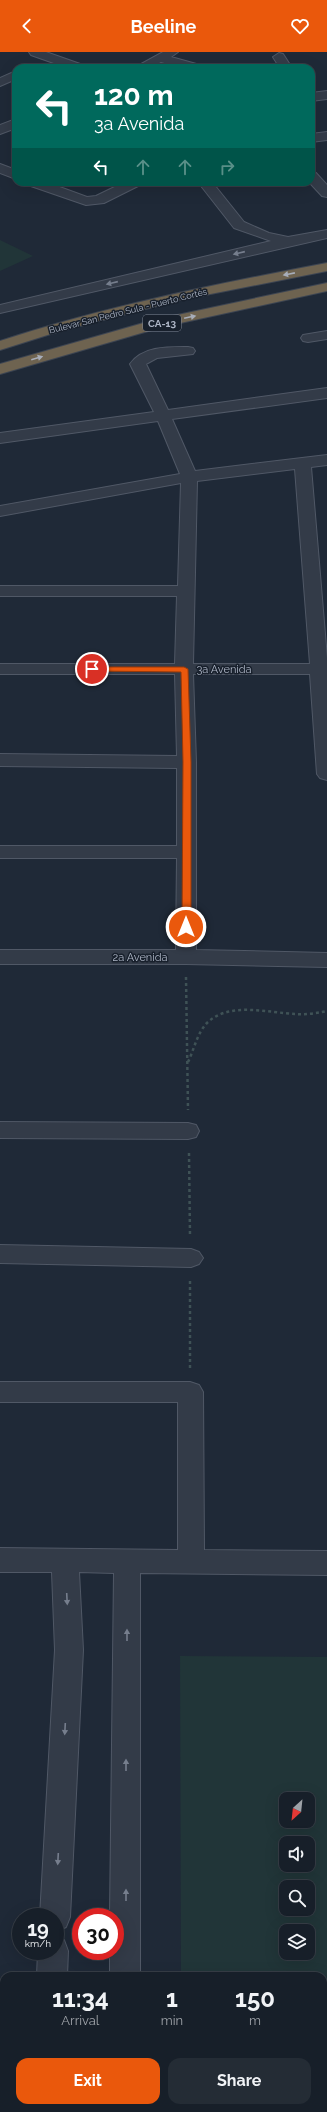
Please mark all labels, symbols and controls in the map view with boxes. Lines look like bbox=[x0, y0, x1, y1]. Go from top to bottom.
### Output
icon: back bbox=[16, 15, 38, 37]
icon: heart bbox=[289, 15, 311, 37]
text: Beeline bbox=[131, 16, 196, 37]
text: 120 m bbox=[94, 79, 174, 112]
icon: left bbox=[28, 80, 80, 132]
text: 3a Avenida bbox=[94, 113, 184, 134]
icon: left bbox=[90, 156, 112, 178]
icon: ahead bbox=[132, 156, 154, 178]
icon: ahead bbox=[174, 156, 196, 178]
icon: right bbox=[216, 156, 238, 178]
one-way arrow bbox=[233, 251, 245, 257]
one-way arrow bbox=[283, 272, 295, 278]
one-way arrow bbox=[106, 280, 118, 286]
street label: Bulevar San Pedro Sula - Puerto Cortés bbox=[48, 286, 209, 336]
one-way arrow bbox=[184, 313, 196, 319]
road number: CA-13 bbox=[143, 315, 181, 331]
one-way arrow bbox=[32, 355, 44, 361]
pin bbox=[75, 652, 109, 686]
icon: arrive bbox=[81, 658, 103, 680]
street label: 3a Avenida bbox=[196, 663, 252, 676]
position arrow bbox=[165, 906, 207, 948]
street label: 2a Avenida bbox=[112, 951, 168, 964]
one-way arrow bbox=[63, 1593, 70, 1605]
one-way arrow bbox=[124, 1628, 130, 1641]
one-way arrow bbox=[62, 1723, 68, 1736]
one-way arrow bbox=[123, 1758, 129, 1771]
north arrow bbox=[279, 1792, 315, 1828]
map controls bbox=[279, 1792, 315, 1960]
button: sound bbox=[279, 1836, 315, 1872]
one-way arrow bbox=[55, 1853, 61, 1866]
button: search bbox=[279, 1880, 315, 1916]
one-way arrow bbox=[123, 1888, 129, 1901]
speed limit sign: 30 bbox=[72, 1908, 124, 1960]
text: 19 bbox=[27, 1917, 49, 1941]
button: layers bbox=[279, 1924, 315, 1960]
text: km/h bbox=[25, 1938, 51, 1949]
text: 11:34 bbox=[52, 1984, 109, 2013]
text: 1 bbox=[166, 1984, 178, 2013]
text: 150 bbox=[235, 1984, 275, 2013]
text: Arrival bbox=[61, 2013, 99, 2028]
text: min bbox=[161, 2013, 183, 2028]
text: m bbox=[249, 2013, 261, 2028]
button: Exit bbox=[16, 2058, 160, 2104]
button: Share bbox=[168, 2058, 311, 2104]

